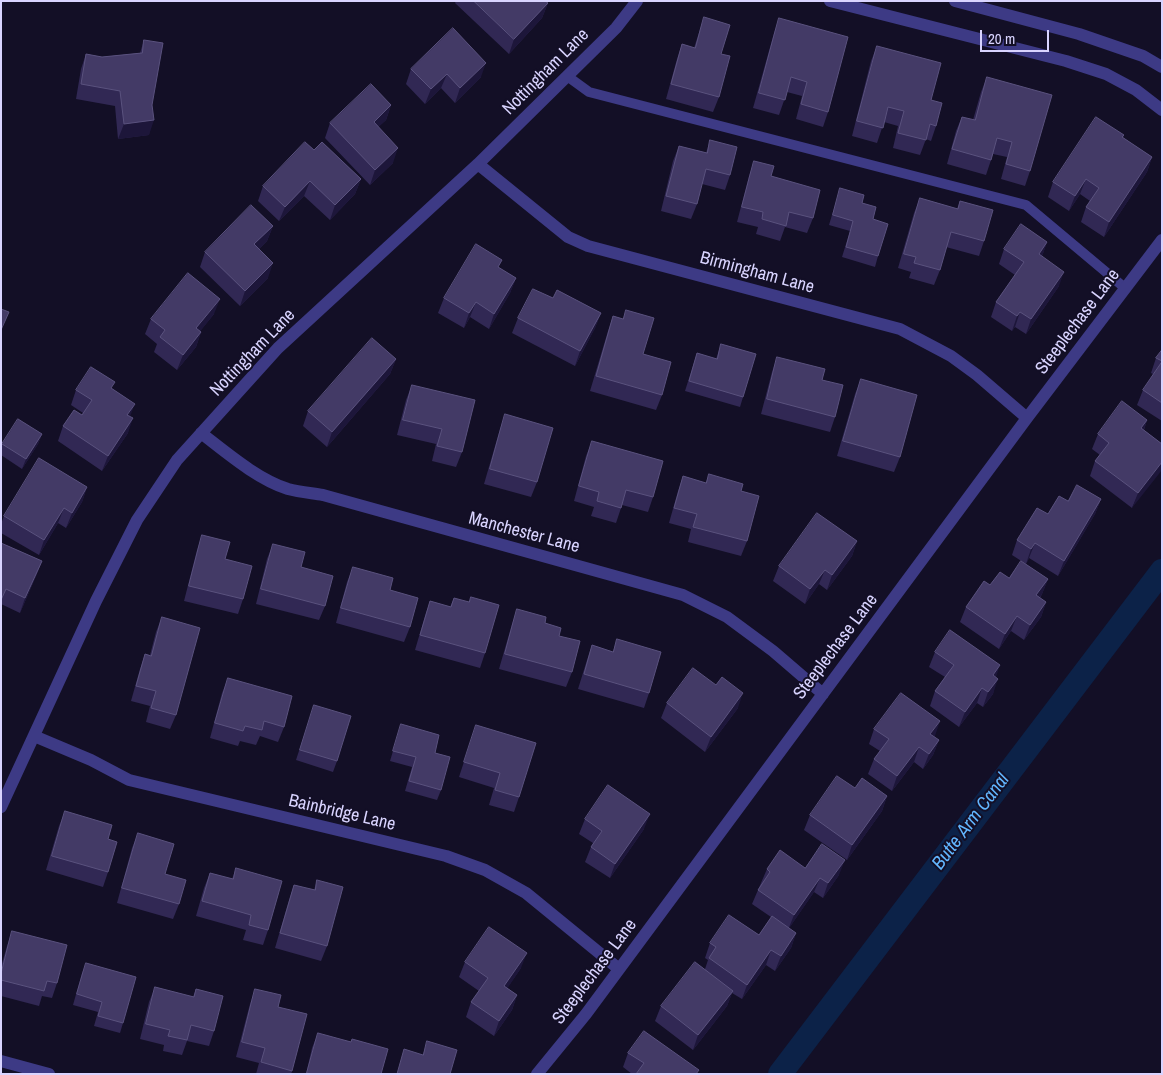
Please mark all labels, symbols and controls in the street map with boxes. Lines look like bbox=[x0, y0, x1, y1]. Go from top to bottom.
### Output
scale bar bbox=[983, 20, 1052, 52]
street label: Nottingham Lane bbox=[498, 24, 594, 120]
text: 20 m bbox=[988, 28, 1015, 49]
street label: Birmingham Lane bbox=[698, 247, 816, 299]
street label: Steeplechase Lane bbox=[1031, 265, 1125, 379]
street label: Nottingham Lane bbox=[206, 305, 300, 401]
street label: Manchester Lane bbox=[466, 508, 582, 558]
street label: Steeplechase Lane bbox=[789, 590, 883, 704]
water label: Butte Arm Canal bbox=[928, 769, 1014, 875]
street label: Bainbridge Lane bbox=[286, 790, 398, 836]
street label: Steeplechase Lane bbox=[548, 915, 642, 1029]

